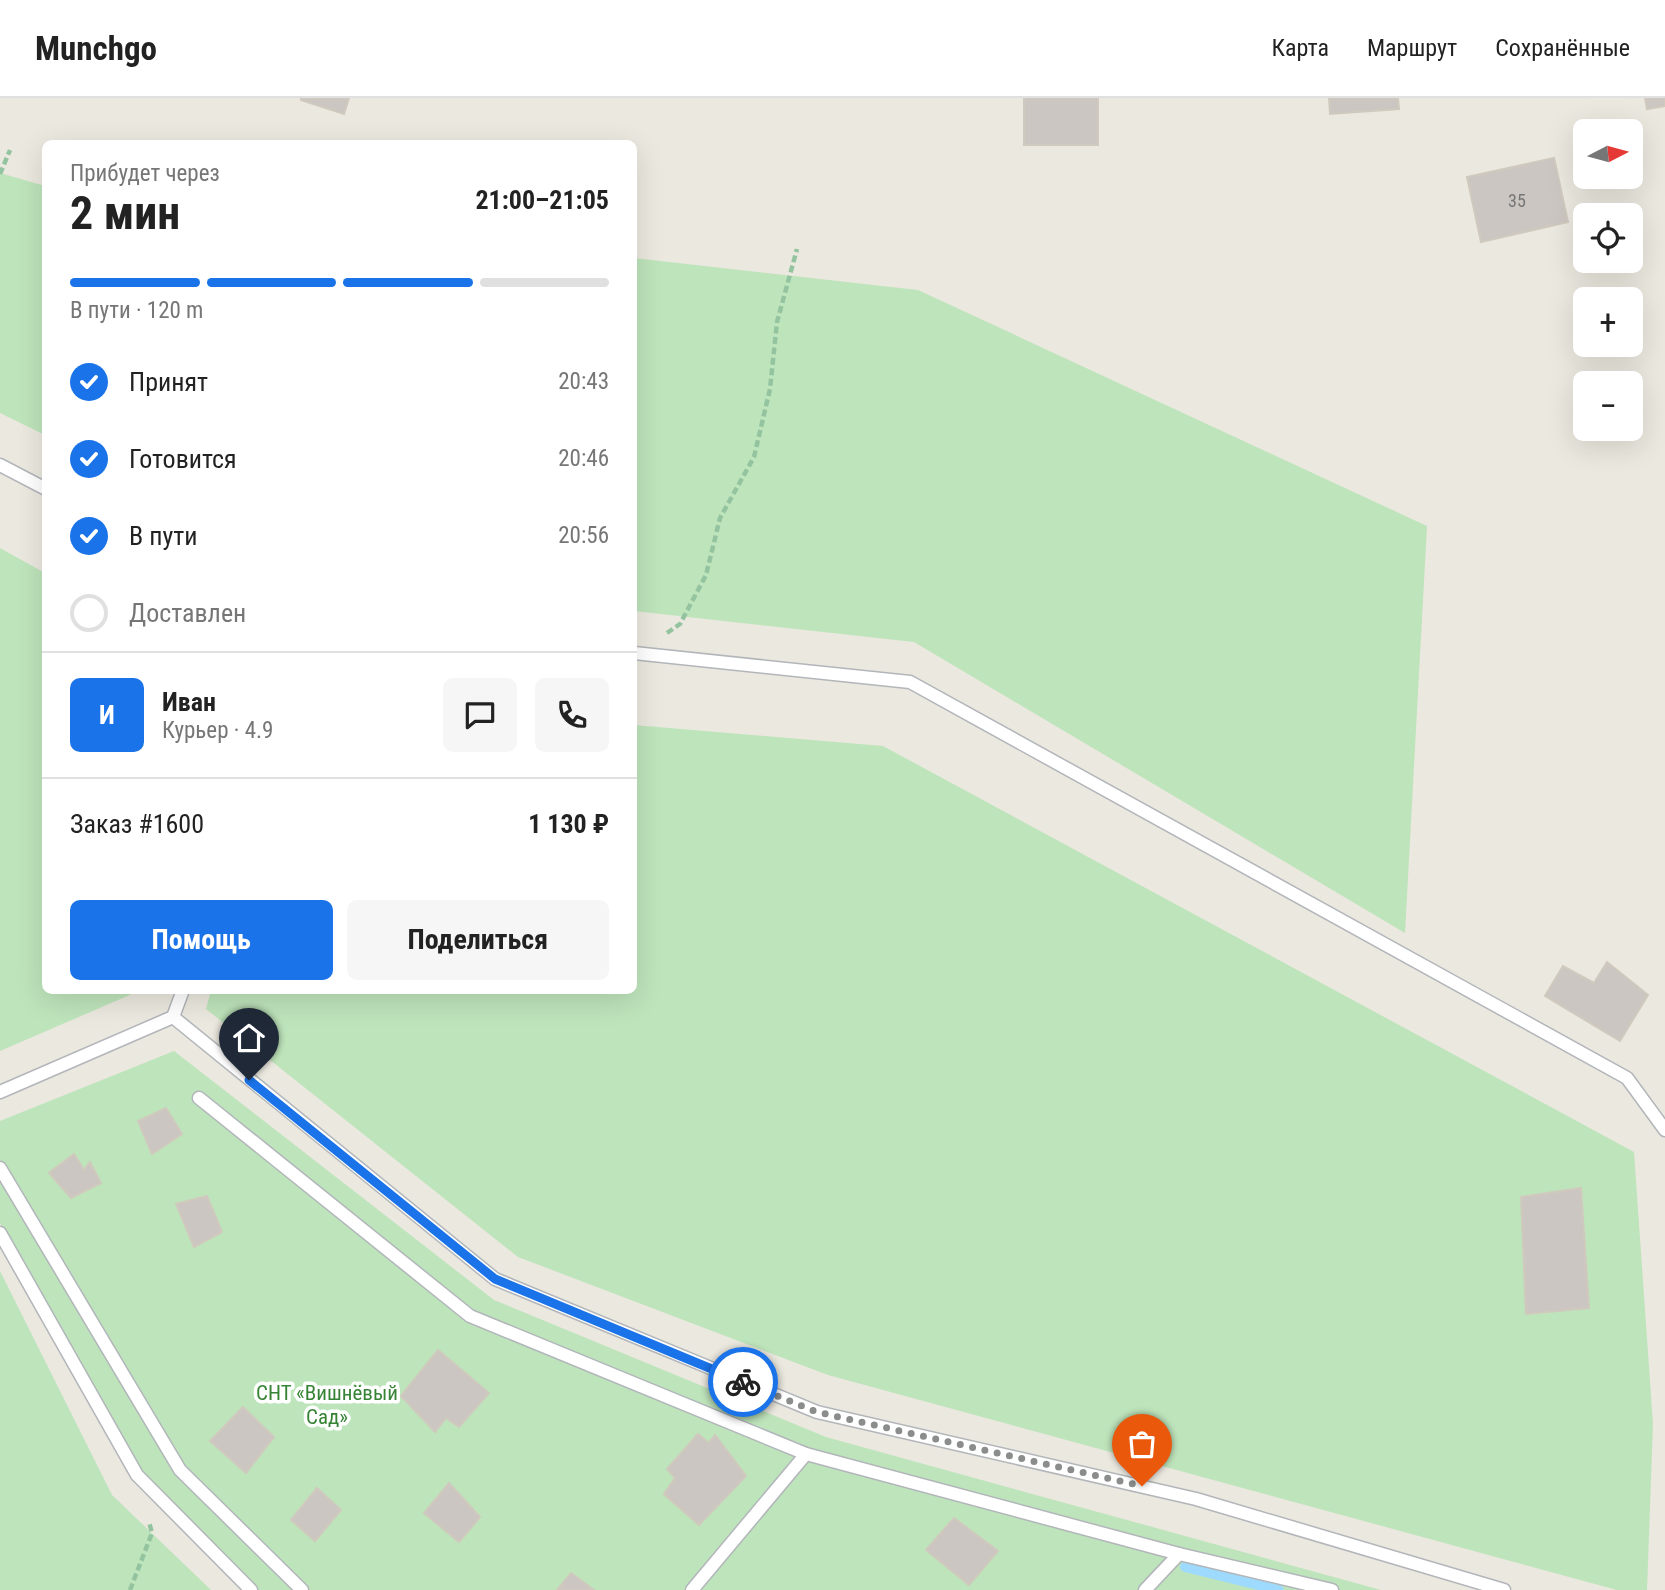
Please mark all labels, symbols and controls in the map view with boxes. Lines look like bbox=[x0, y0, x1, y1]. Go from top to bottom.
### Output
text: Munchgo bbox=[35, 29, 157, 68]
text: Карта bbox=[1272, 34, 1329, 62]
text: Маршрут bbox=[1367, 34, 1457, 62]
text: Сохранённые bbox=[1495, 34, 1630, 62]
north arrow bbox=[1573, 119, 1643, 189]
map controls bbox=[1573, 119, 1643, 441]
text: Прибудет через bbox=[70, 160, 220, 187]
text: 21:00–21:05 bbox=[475, 185, 609, 215]
text: 2 мин bbox=[70, 186, 180, 240]
house number: 35 bbox=[1508, 190, 1526, 211]
button: locate bbox=[1573, 203, 1643, 273]
button: + bbox=[1573, 287, 1643, 357]
text: В пути · 120 m bbox=[70, 297, 203, 324]
icon: check bbox=[70, 363, 108, 401]
text: Принят bbox=[129, 367, 208, 397]
text: 20:43 bbox=[558, 368, 609, 395]
button: − bbox=[1573, 371, 1643, 441]
icon: check bbox=[70, 440, 108, 478]
text: Готовится bbox=[129, 444, 237, 474]
text: 20:46 bbox=[558, 445, 609, 472]
icon: check bbox=[70, 517, 108, 555]
text: В пути bbox=[129, 521, 198, 551]
text: 20:56 bbox=[558, 522, 609, 549]
text: Доставлен bbox=[129, 598, 246, 628]
button: chat bbox=[443, 678, 517, 752]
button: phone bbox=[535, 678, 609, 752]
text: Иван bbox=[162, 687, 216, 717]
text: И bbox=[99, 700, 115, 730]
text: Курьер · 4.9 bbox=[162, 717, 273, 744]
text: Заказ #1600 bbox=[70, 809, 204, 839]
text: 1 130 ₽ bbox=[528, 809, 609, 839]
button: Помощь bbox=[70, 900, 333, 980]
button: Поделиться bbox=[347, 900, 609, 980]
pin bbox=[219, 1008, 279, 1080]
icon: home bbox=[230, 1019, 268, 1057]
courier bbox=[708, 1347, 778, 1417]
icon: bike bbox=[724, 1363, 762, 1401]
park label: СНТ «Вишнёвый Сад» bbox=[256, 1381, 398, 1429]
pin bbox=[1112, 1414, 1172, 1486]
icon: bag bbox=[1123, 1425, 1161, 1463]

